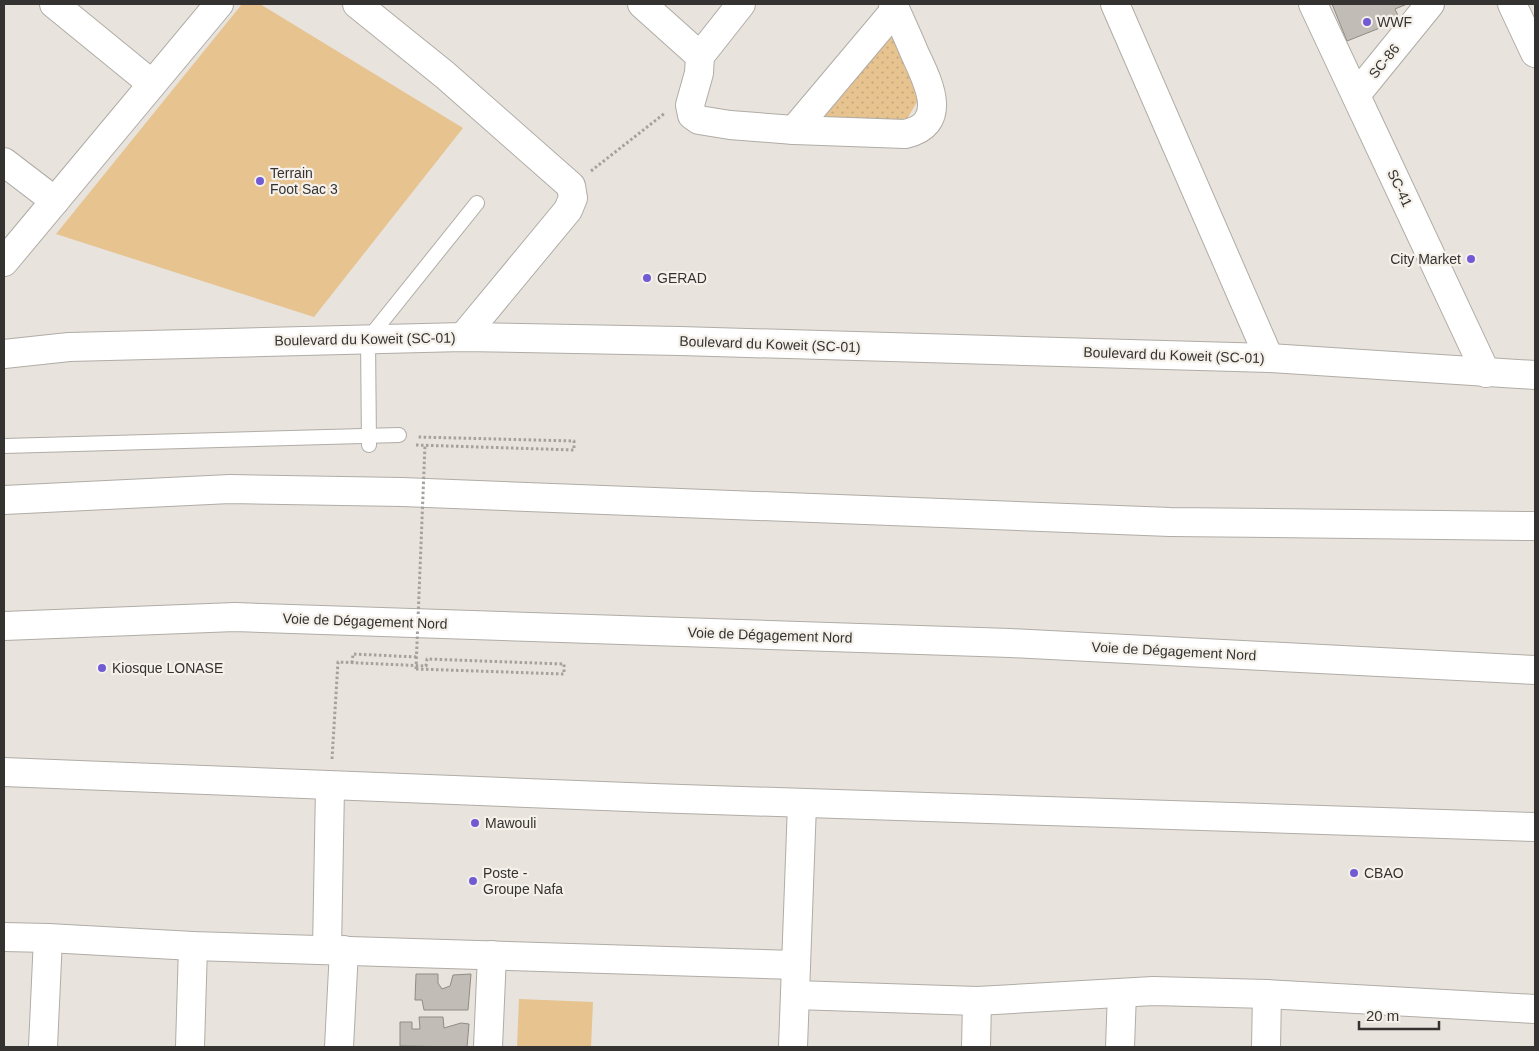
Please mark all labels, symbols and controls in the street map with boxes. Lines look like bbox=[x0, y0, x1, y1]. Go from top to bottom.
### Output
place label: WWF bbox=[1377, 14, 1412, 30]
marker: WWF bbox=[1361, 16, 1373, 28]
street label: SC-86 bbox=[1365, 40, 1403, 81]
place label: Terrain Foot Sac 3 bbox=[270, 165, 338, 197]
street label: SC-41 bbox=[1384, 167, 1416, 210]
marker: Terrain Foot Sac 3 bbox=[254, 175, 266, 187]
place label: City Market bbox=[1390, 251, 1461, 267]
marker: City Market bbox=[1465, 253, 1477, 265]
place label: GERAD bbox=[657, 270, 707, 286]
marker: GERAD bbox=[641, 272, 653, 284]
street label: Boulevard du Koweit (SC-01) bbox=[274, 329, 456, 349]
street label: Boulevard du Koweit (SC-01) bbox=[679, 333, 861, 355]
street label: Boulevard du Koweit (SC-01) bbox=[1083, 344, 1265, 366]
street label: Voie de Dégagement Nord bbox=[282, 610, 448, 632]
street label: Voie de Dégagement Nord bbox=[687, 624, 853, 646]
street label: Voie de Dégagement Nord bbox=[1091, 639, 1257, 663]
place label: Kiosque LONASE bbox=[112, 660, 223, 676]
marker: Kiosque LONASE bbox=[96, 662, 108, 674]
place label: Mawouli bbox=[485, 815, 536, 831]
marker: Mawouli bbox=[469, 817, 481, 829]
place label: Poste - Groupe Nafa bbox=[483, 865, 563, 897]
place label: CBAO bbox=[1364, 865, 1404, 881]
marker: CBAO bbox=[1348, 867, 1360, 879]
marker: Poste - Groupe Nafa bbox=[467, 875, 479, 887]
scale bar bbox=[1359, 998, 1439, 1030]
text: 20 m bbox=[1366, 1007, 1399, 1024]

